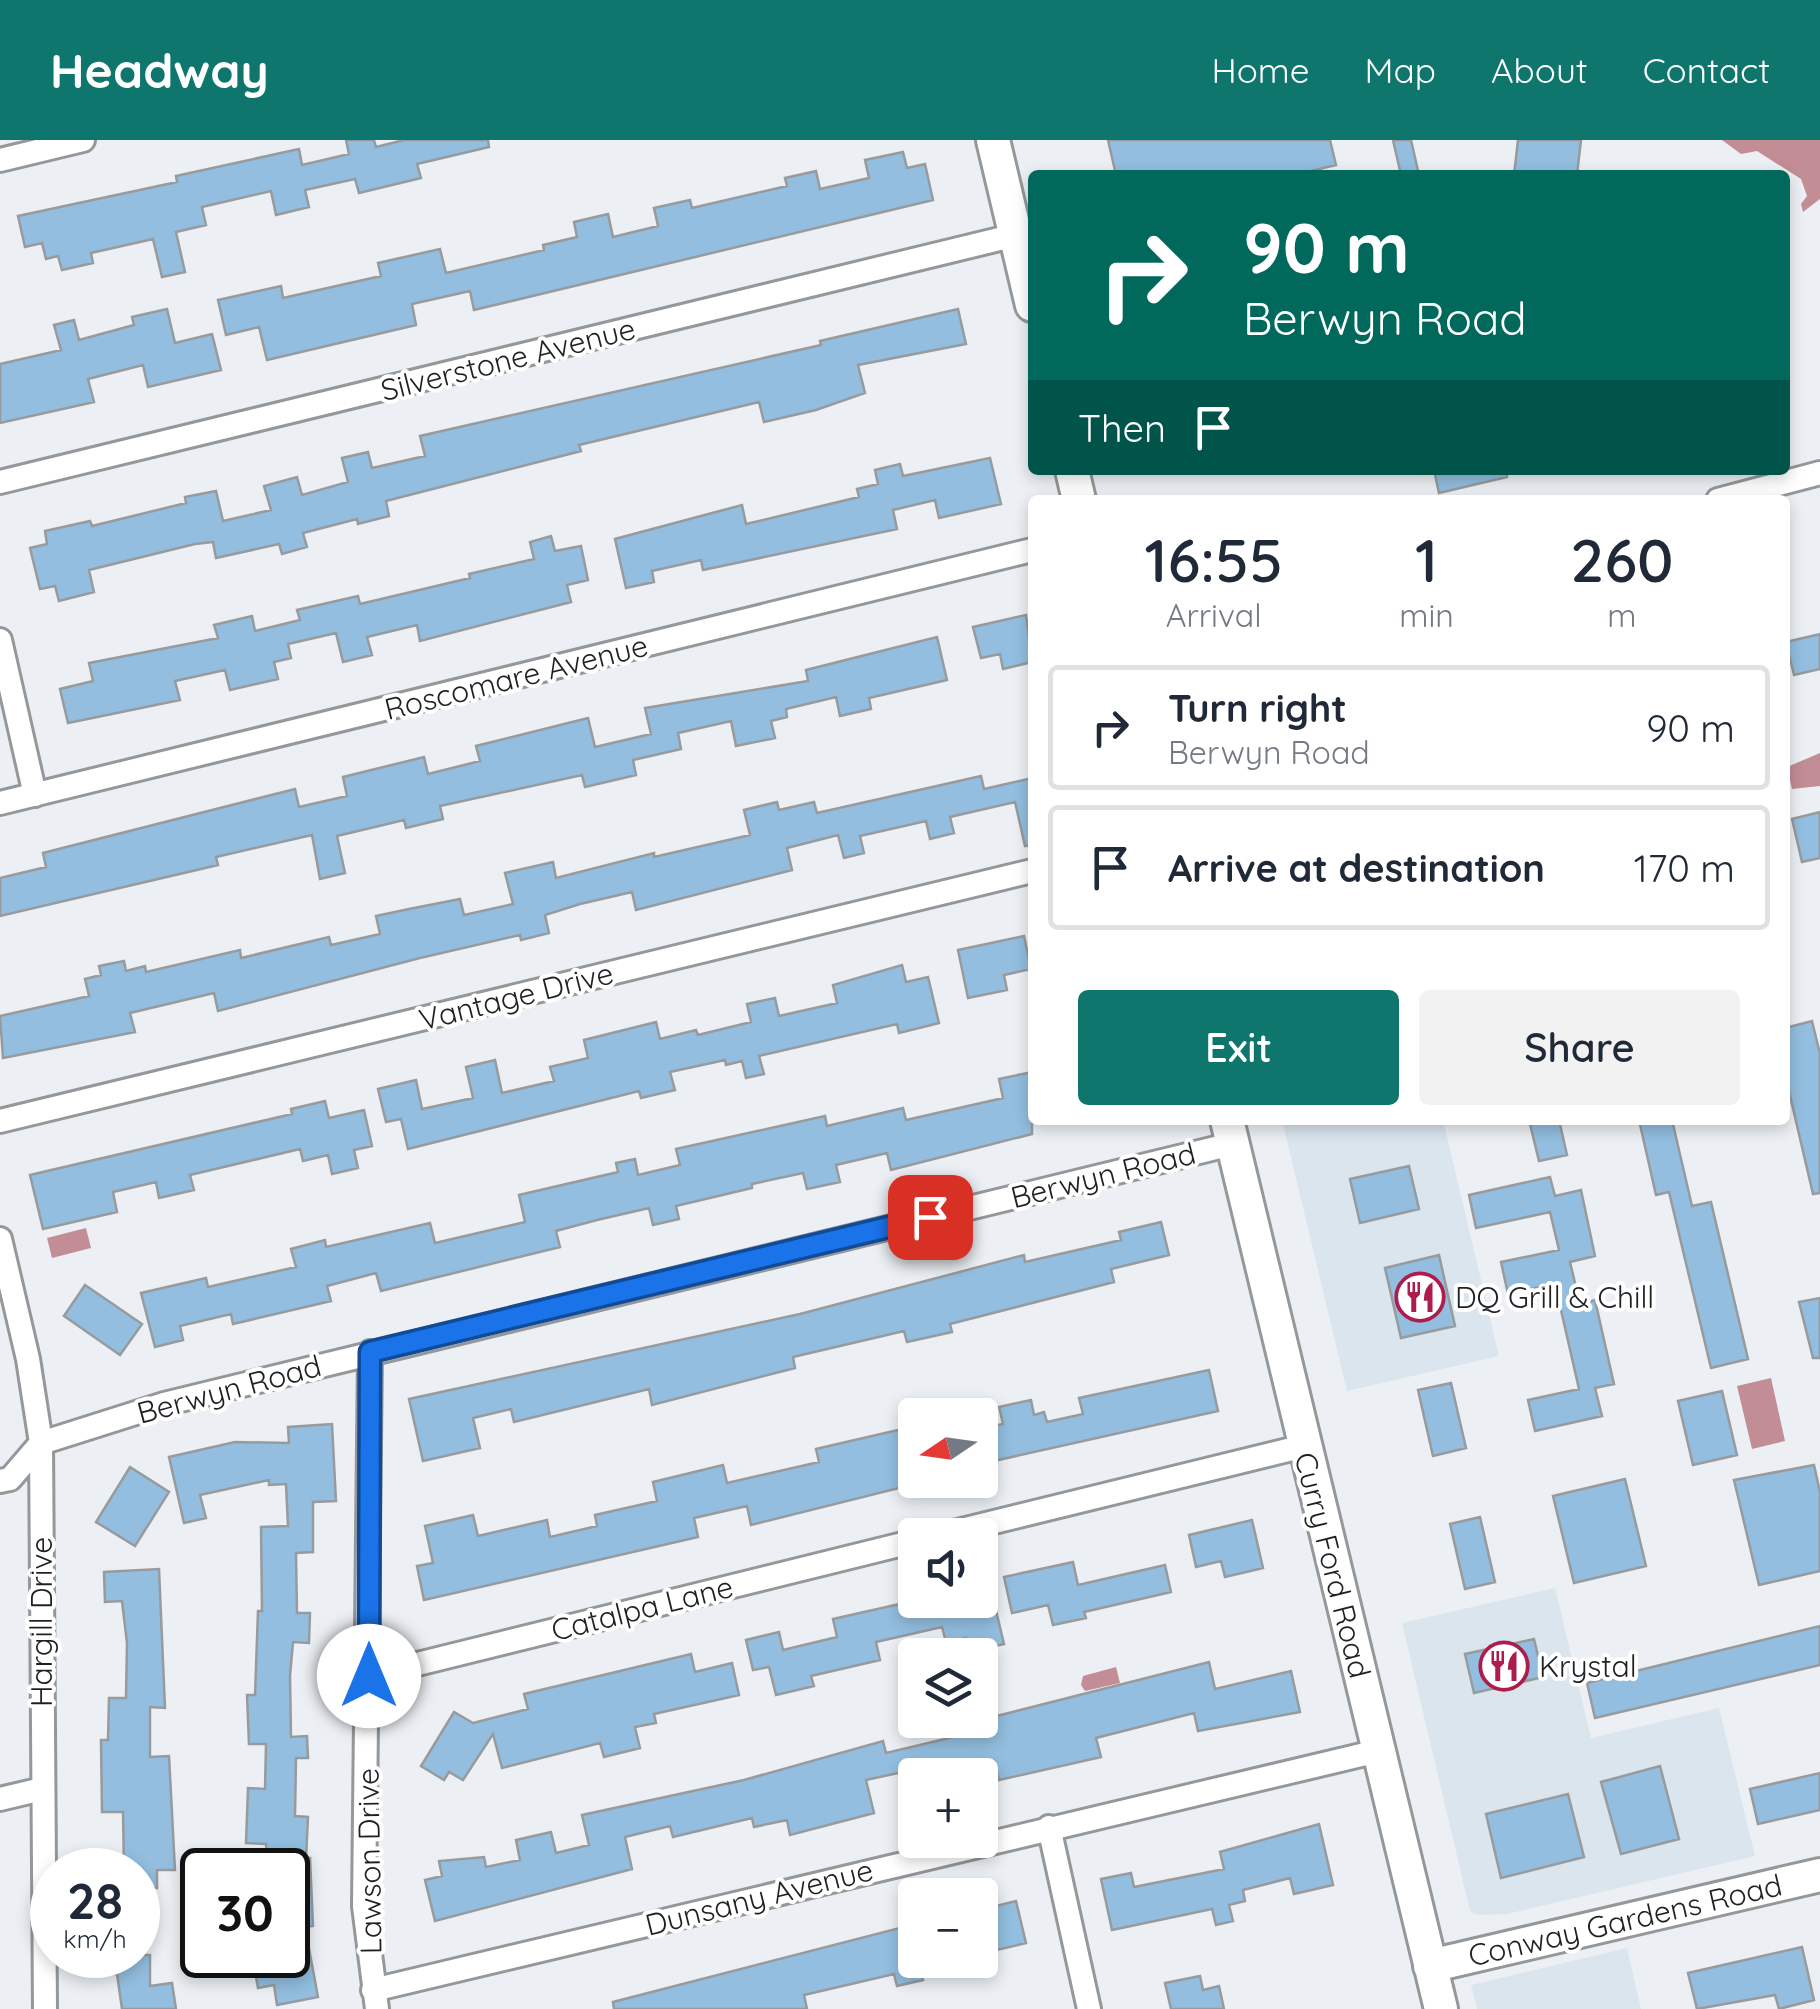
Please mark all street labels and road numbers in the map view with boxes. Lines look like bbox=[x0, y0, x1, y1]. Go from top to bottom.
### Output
street label: Silverstone Avenue bbox=[377, 309, 639, 409]
street label: Roscomare Avenue bbox=[380, 626, 652, 728]
street label: Vantage Drive bbox=[415, 954, 617, 1038]
street label: Berwyn Road bbox=[1007, 1134, 1199, 1216]
street label: Berwyn Road bbox=[133, 1346, 325, 1432]
street label: Curry Ford Road bbox=[1287, 1448, 1379, 1682]
street label: Hargill Drive bbox=[22, 1537, 60, 1707]
street label: Catalpa Lane bbox=[547, 1567, 737, 1649]
street label: Lawson Drive bbox=[348, 1768, 390, 1954]
street label: Dunsany Avenue bbox=[641, 1850, 877, 1944]
street label: Conway Gardens Road bbox=[1465, 1865, 1785, 1975]

